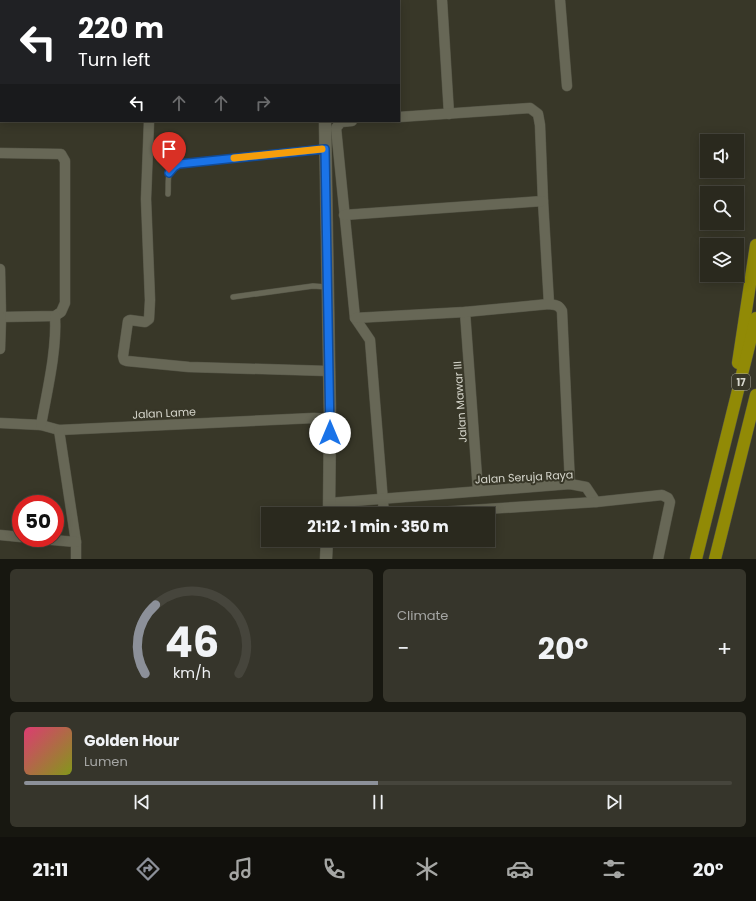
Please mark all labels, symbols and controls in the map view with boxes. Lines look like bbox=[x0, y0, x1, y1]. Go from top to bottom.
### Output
text: 220 m bbox=[78, 9, 164, 48]
icon: left bbox=[12, 16, 64, 68]
text: Turn left bbox=[78, 47, 150, 72]
icon: left bbox=[126, 92, 148, 114]
icon: ahead bbox=[168, 92, 190, 114]
icon: ahead bbox=[210, 92, 232, 114]
icon: right bbox=[252, 92, 274, 114]
pin bbox=[152, 132, 186, 173]
map controls bbox=[700, 134, 744, 282]
button: sound bbox=[700, 134, 744, 178]
icon: arrive bbox=[158, 138, 180, 160]
button: search bbox=[700, 186, 744, 230]
button: layers bbox=[700, 238, 744, 282]
street label: Jalan Mawar III bbox=[449, 361, 471, 443]
road number: 17 bbox=[732, 374, 750, 390]
street label: Jalan Lame bbox=[132, 403, 196, 423]
position arrow bbox=[309, 412, 351, 454]
street label: Jalan Seruja Raya bbox=[474, 466, 574, 488]
speed limit sign: 50 bbox=[12, 495, 64, 547]
text: 21:12 · 1 min · 350 m bbox=[307, 516, 449, 537]
text: Climate bbox=[397, 606, 448, 625]
text: 46 bbox=[164, 612, 219, 671]
text: 20° bbox=[538, 627, 588, 670]
text: − bbox=[397, 633, 409, 664]
text: + bbox=[717, 633, 732, 664]
text: km/h bbox=[172, 662, 211, 682]
text: Golden Hour bbox=[84, 730, 179, 751]
text: Lumen bbox=[84, 752, 128, 771]
icon: previous bbox=[131, 791, 153, 813]
icon: pause bbox=[367, 791, 389, 813]
icon: next bbox=[603, 791, 625, 813]
icon: directions bbox=[134, 855, 162, 883]
icon: music bbox=[227, 855, 255, 883]
icon: phone bbox=[320, 855, 348, 883]
icon: climate bbox=[413, 855, 441, 883]
icon: car bbox=[506, 855, 534, 883]
icon: filters bbox=[600, 855, 628, 883]
text: 21:11 bbox=[33, 857, 68, 882]
text: 20° bbox=[693, 857, 723, 882]

